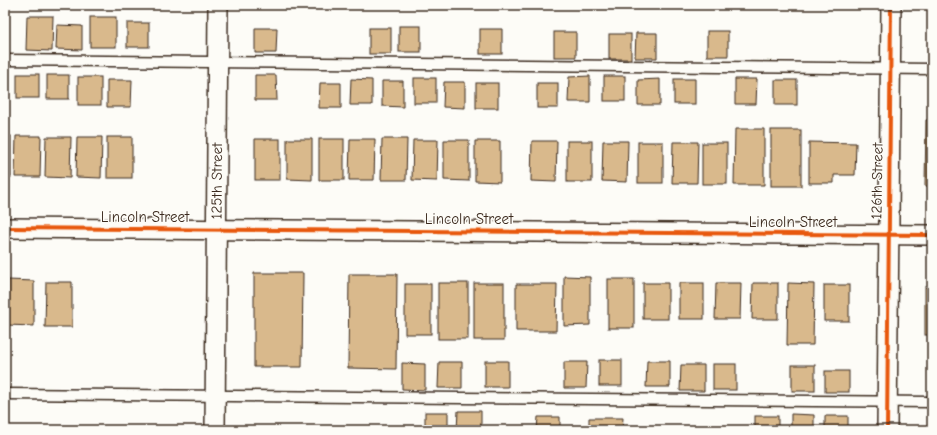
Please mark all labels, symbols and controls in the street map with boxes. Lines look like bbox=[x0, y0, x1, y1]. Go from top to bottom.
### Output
street label: 125th Street bbox=[207, 142, 226, 220]
street label: 126th Street bbox=[867, 142, 887, 220]
street label: Lincoln Street bbox=[101, 208, 190, 226]
street label: Lincoln Street bbox=[425, 210, 514, 228]
street label: Lincoln Street bbox=[749, 213, 838, 231]

